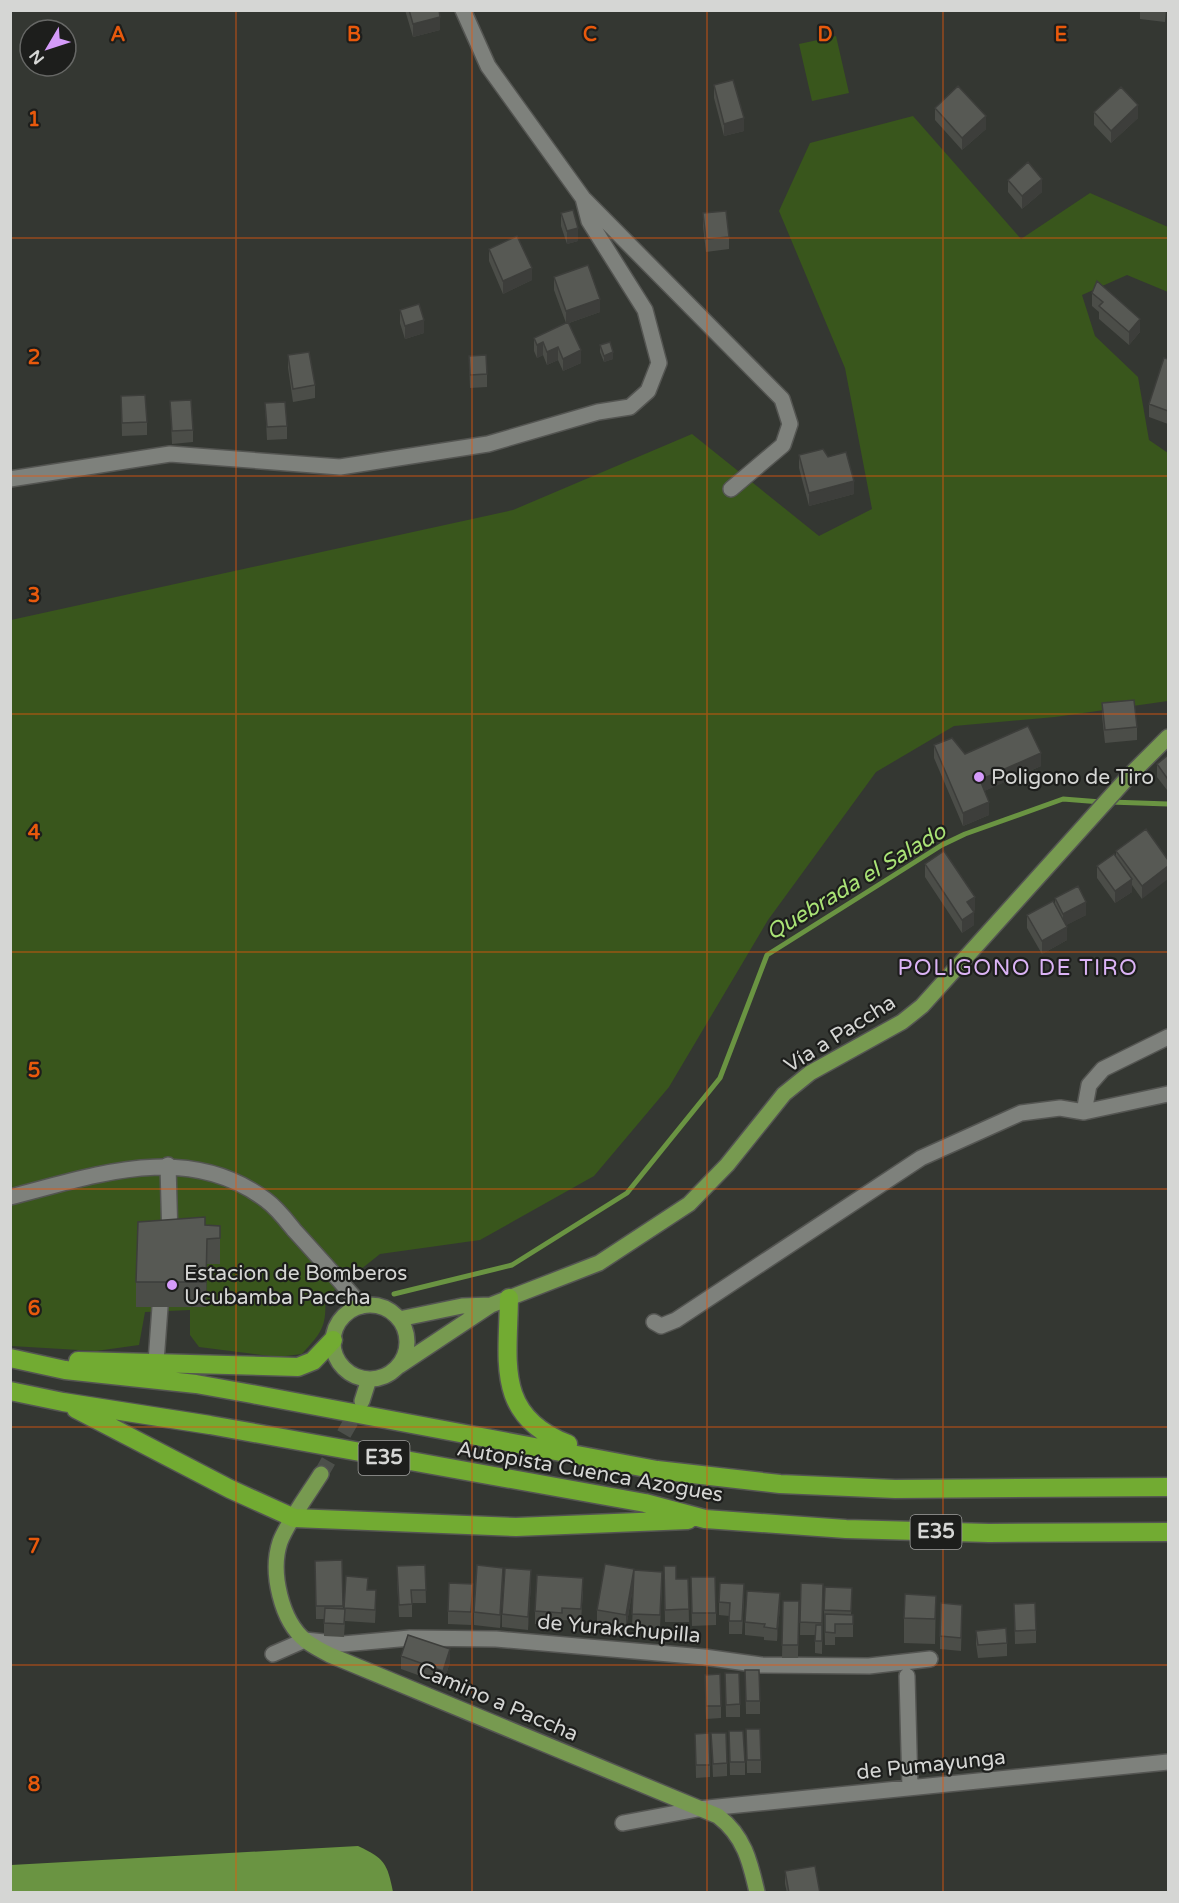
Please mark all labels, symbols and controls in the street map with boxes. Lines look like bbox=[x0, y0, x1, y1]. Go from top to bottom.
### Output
north arrow bbox=[18, 18, 78, 78]
text: A bbox=[111, 23, 126, 47]
text: B bbox=[347, 23, 361, 47]
text: C bbox=[583, 23, 597, 47]
text: D bbox=[817, 23, 833, 47]
text: E bbox=[1055, 23, 1068, 47]
text: N bbox=[25, 46, 49, 68]
text: 1 bbox=[28, 108, 40, 132]
text: 2 bbox=[28, 346, 40, 370]
text: 3 bbox=[28, 584, 40, 608]
place label: Poligono de Tiro bbox=[991, 765, 1154, 790]
marker: Poligono de Tiro bbox=[972, 770, 986, 784]
water label: Quebrada el Salado bbox=[762, 817, 952, 946]
text: 4 bbox=[28, 821, 41, 845]
district label: POLIGONO DE TIRO bbox=[898, 955, 1138, 981]
street label: Vía a Paccha bbox=[780, 990, 900, 1078]
text: 5 bbox=[28, 1059, 40, 1083]
place label: Estacion de Bomberos Ucubamba Paccha bbox=[184, 1261, 407, 1310]
marker: Estacion de Bomberos Ucubamba Paccha bbox=[165, 1278, 179, 1292]
text: 6 bbox=[28, 1297, 40, 1321]
street label: Autopista Cuenca Azogues bbox=[455, 1436, 725, 1508]
road number: E35 bbox=[358, 1441, 410, 1475]
road number: E35 bbox=[910, 1515, 962, 1549]
text: 7 bbox=[28, 1535, 40, 1559]
street label: de Yurakchupilla bbox=[536, 1609, 702, 1649]
street label: Camino a Paccha bbox=[414, 1657, 582, 1747]
street label: de Pumayunga bbox=[855, 1745, 1007, 1785]
text: 8 bbox=[28, 1773, 40, 1797]

